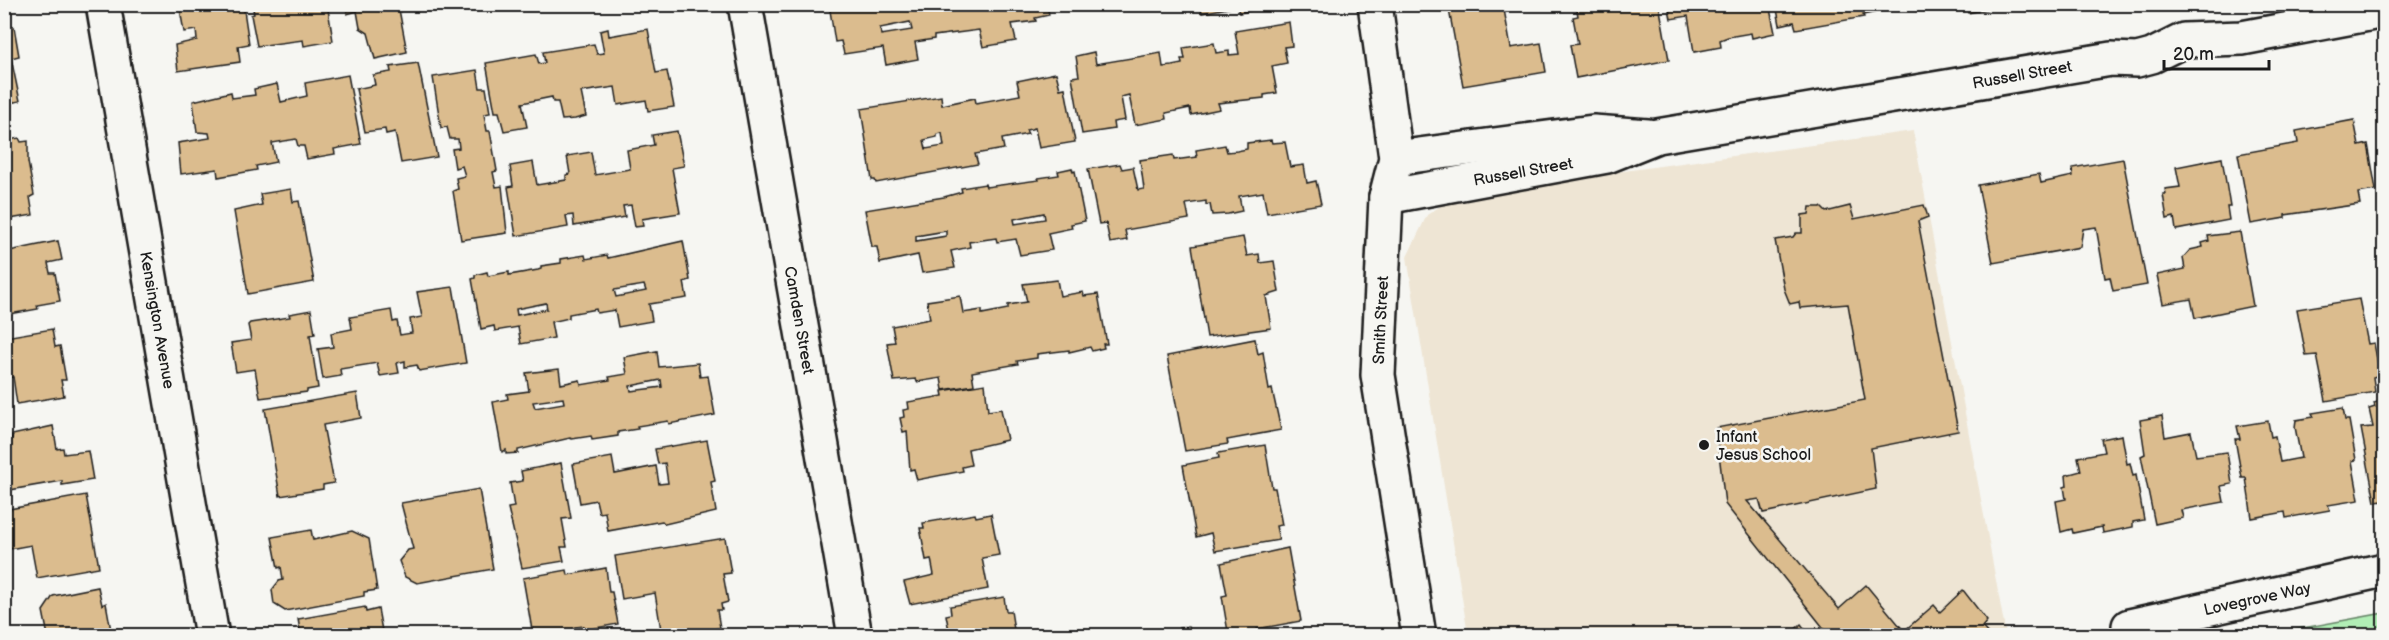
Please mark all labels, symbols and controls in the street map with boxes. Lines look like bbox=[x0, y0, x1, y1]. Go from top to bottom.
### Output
scale bar bbox=[2164, 33, 2269, 71]
text: 20 m bbox=[2173, 44, 2214, 65]
street label: Russell Street bbox=[1971, 57, 2074, 94]
street label: Russell Street bbox=[1472, 154, 1575, 191]
street label: Kensington Avenue bbox=[135, 250, 178, 391]
street label: Camden Street bbox=[780, 265, 817, 376]
street label: Smith Street bbox=[1370, 275, 1393, 365]
place label: Infant Jesus School bbox=[1716, 428, 1811, 465]
marker: Infant Jesus School bbox=[1697, 438, 1711, 452]
street label: Lovegrove Way bbox=[2202, 579, 2313, 620]

